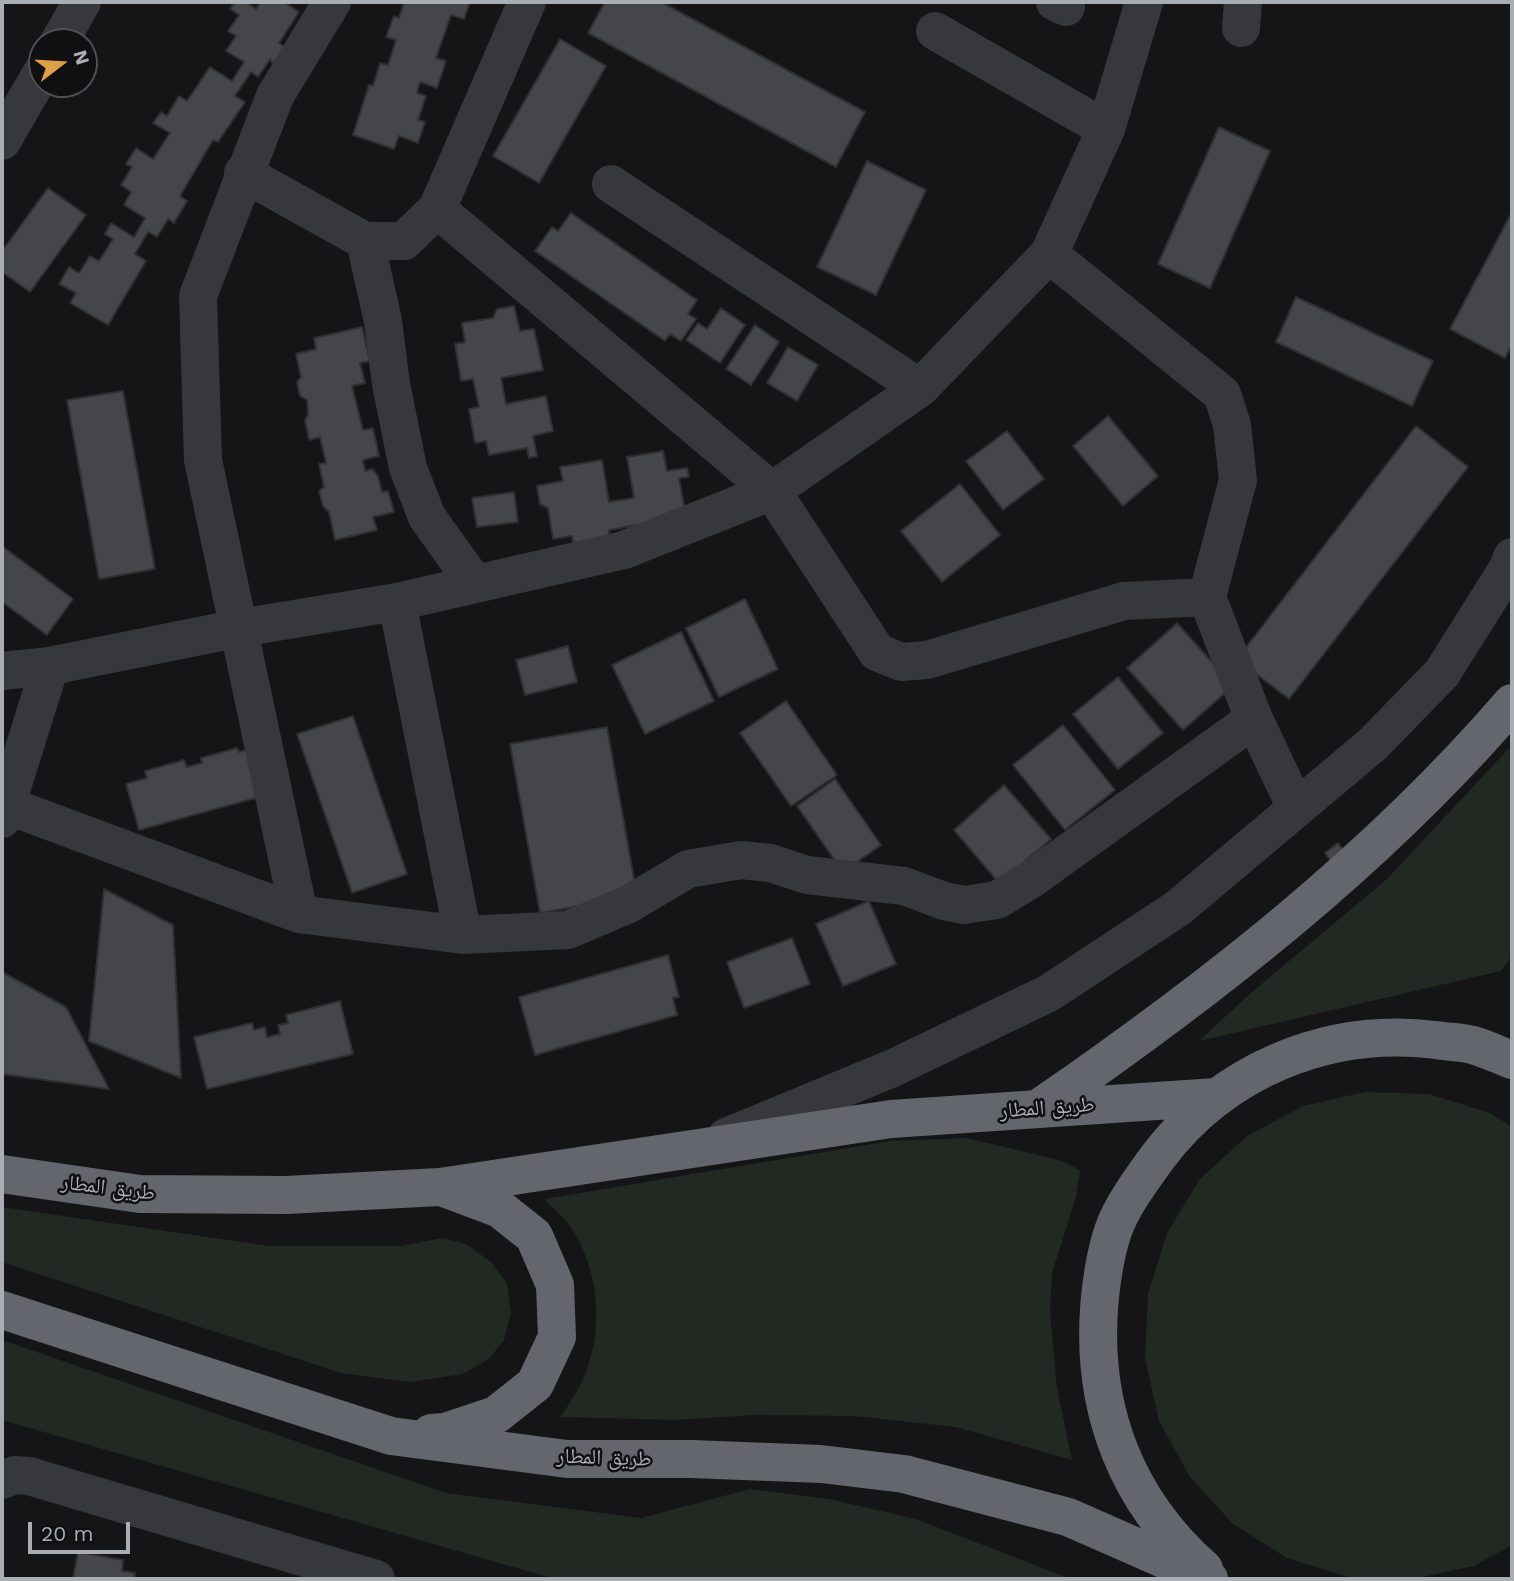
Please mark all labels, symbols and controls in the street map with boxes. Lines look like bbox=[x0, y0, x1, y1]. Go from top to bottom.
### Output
north arrow bbox=[28, 28, 98, 98]
text: N bbox=[69, 47, 95, 67]
street label: طريق المطار bbox=[999, 1092, 1095, 1124]
street label: طريق المطار bbox=[59, 1170, 157, 1206]
street label: طريق المطار bbox=[556, 1444, 652, 1472]
scale bar bbox=[32, 1508, 133, 1552]
text: 20 m bbox=[41, 1521, 93, 1546]

